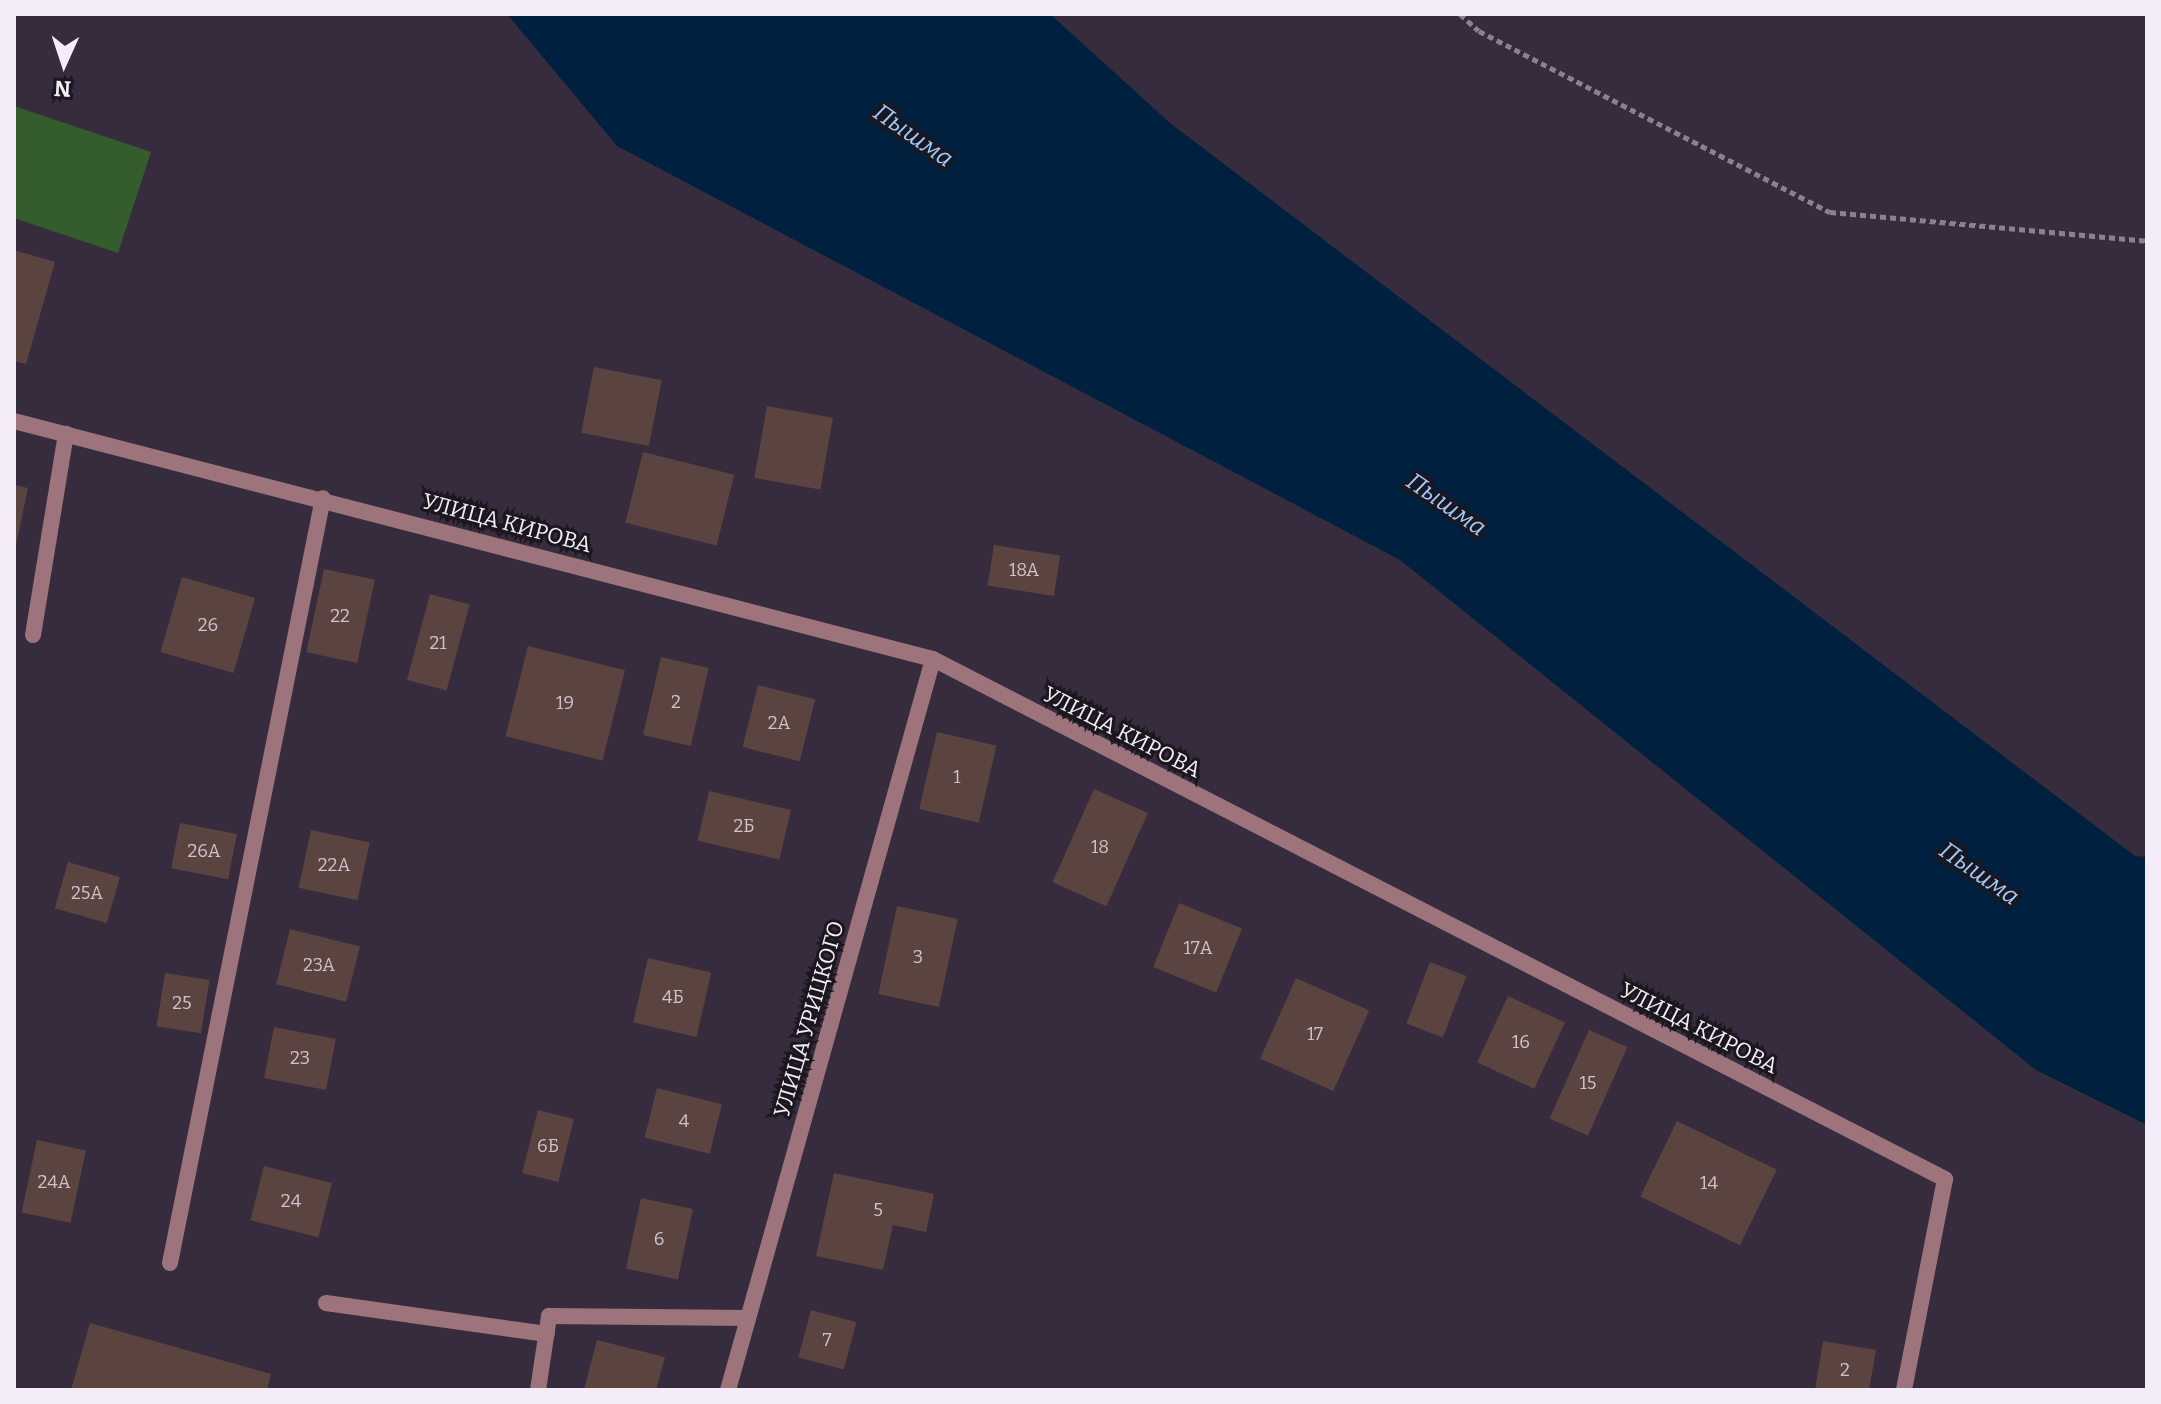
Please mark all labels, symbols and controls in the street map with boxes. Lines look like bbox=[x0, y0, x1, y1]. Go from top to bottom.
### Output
north arrow bbox=[24, 24, 104, 104]
text: N bbox=[54, 75, 72, 102]
water label: Пышма bbox=[868, 98, 958, 174]
water label: Пышма bbox=[1401, 467, 1491, 543]
street label: УЛИЦА КИРОВА bbox=[420, 488, 594, 558]
house number: 18А bbox=[1009, 559, 1039, 581]
house number: 22 bbox=[330, 605, 350, 627]
house number: 26 bbox=[198, 614, 218, 636]
house number: 21 bbox=[429, 632, 447, 654]
street label: УЛИЦА КИРОВА bbox=[1039, 681, 1205, 783]
house number: 2 bbox=[671, 691, 681, 713]
house number: 19 bbox=[556, 692, 574, 714]
house number: 2А bbox=[768, 712, 790, 734]
house number: 1 bbox=[953, 766, 961, 788]
house number: 2Б bbox=[733, 815, 755, 837]
house number: 18 bbox=[1091, 836, 1109, 858]
water label: Пышма bbox=[1934, 836, 2024, 912]
house number: 26А bbox=[187, 840, 221, 862]
house number: 22А bbox=[318, 854, 350, 876]
house number: 25А bbox=[71, 882, 103, 904]
street label: УЛИЦА УРИЦКОГО bbox=[768, 918, 850, 1120]
house number: 17А bbox=[1184, 937, 1212, 959]
house number: 3 bbox=[913, 946, 923, 968]
house number: 23А bbox=[303, 954, 335, 976]
street label: УЛИЦА КИРОВА bbox=[1616, 977, 1782, 1079]
house number: 4Б bbox=[662, 986, 684, 1008]
house number: 25 bbox=[172, 992, 192, 1014]
house number: 17 bbox=[1307, 1023, 1323, 1045]
house number: 16 bbox=[1512, 1031, 1530, 1053]
house number: 23 bbox=[290, 1047, 310, 1069]
house number: 15 bbox=[1580, 1072, 1596, 1094]
house number: 4 bbox=[679, 1110, 689, 1132]
house number: 6Б bbox=[537, 1135, 559, 1157]
house number: 24А bbox=[37, 1171, 71, 1193]
house number: 14 bbox=[1700, 1172, 1718, 1194]
house number: 24 bbox=[281, 1190, 301, 1212]
house number: 5 bbox=[873, 1199, 883, 1221]
house number: 6 bbox=[654, 1228, 664, 1250]
house number: 7 bbox=[822, 1329, 832, 1351]
house number: 2 bbox=[1840, 1359, 1850, 1381]

